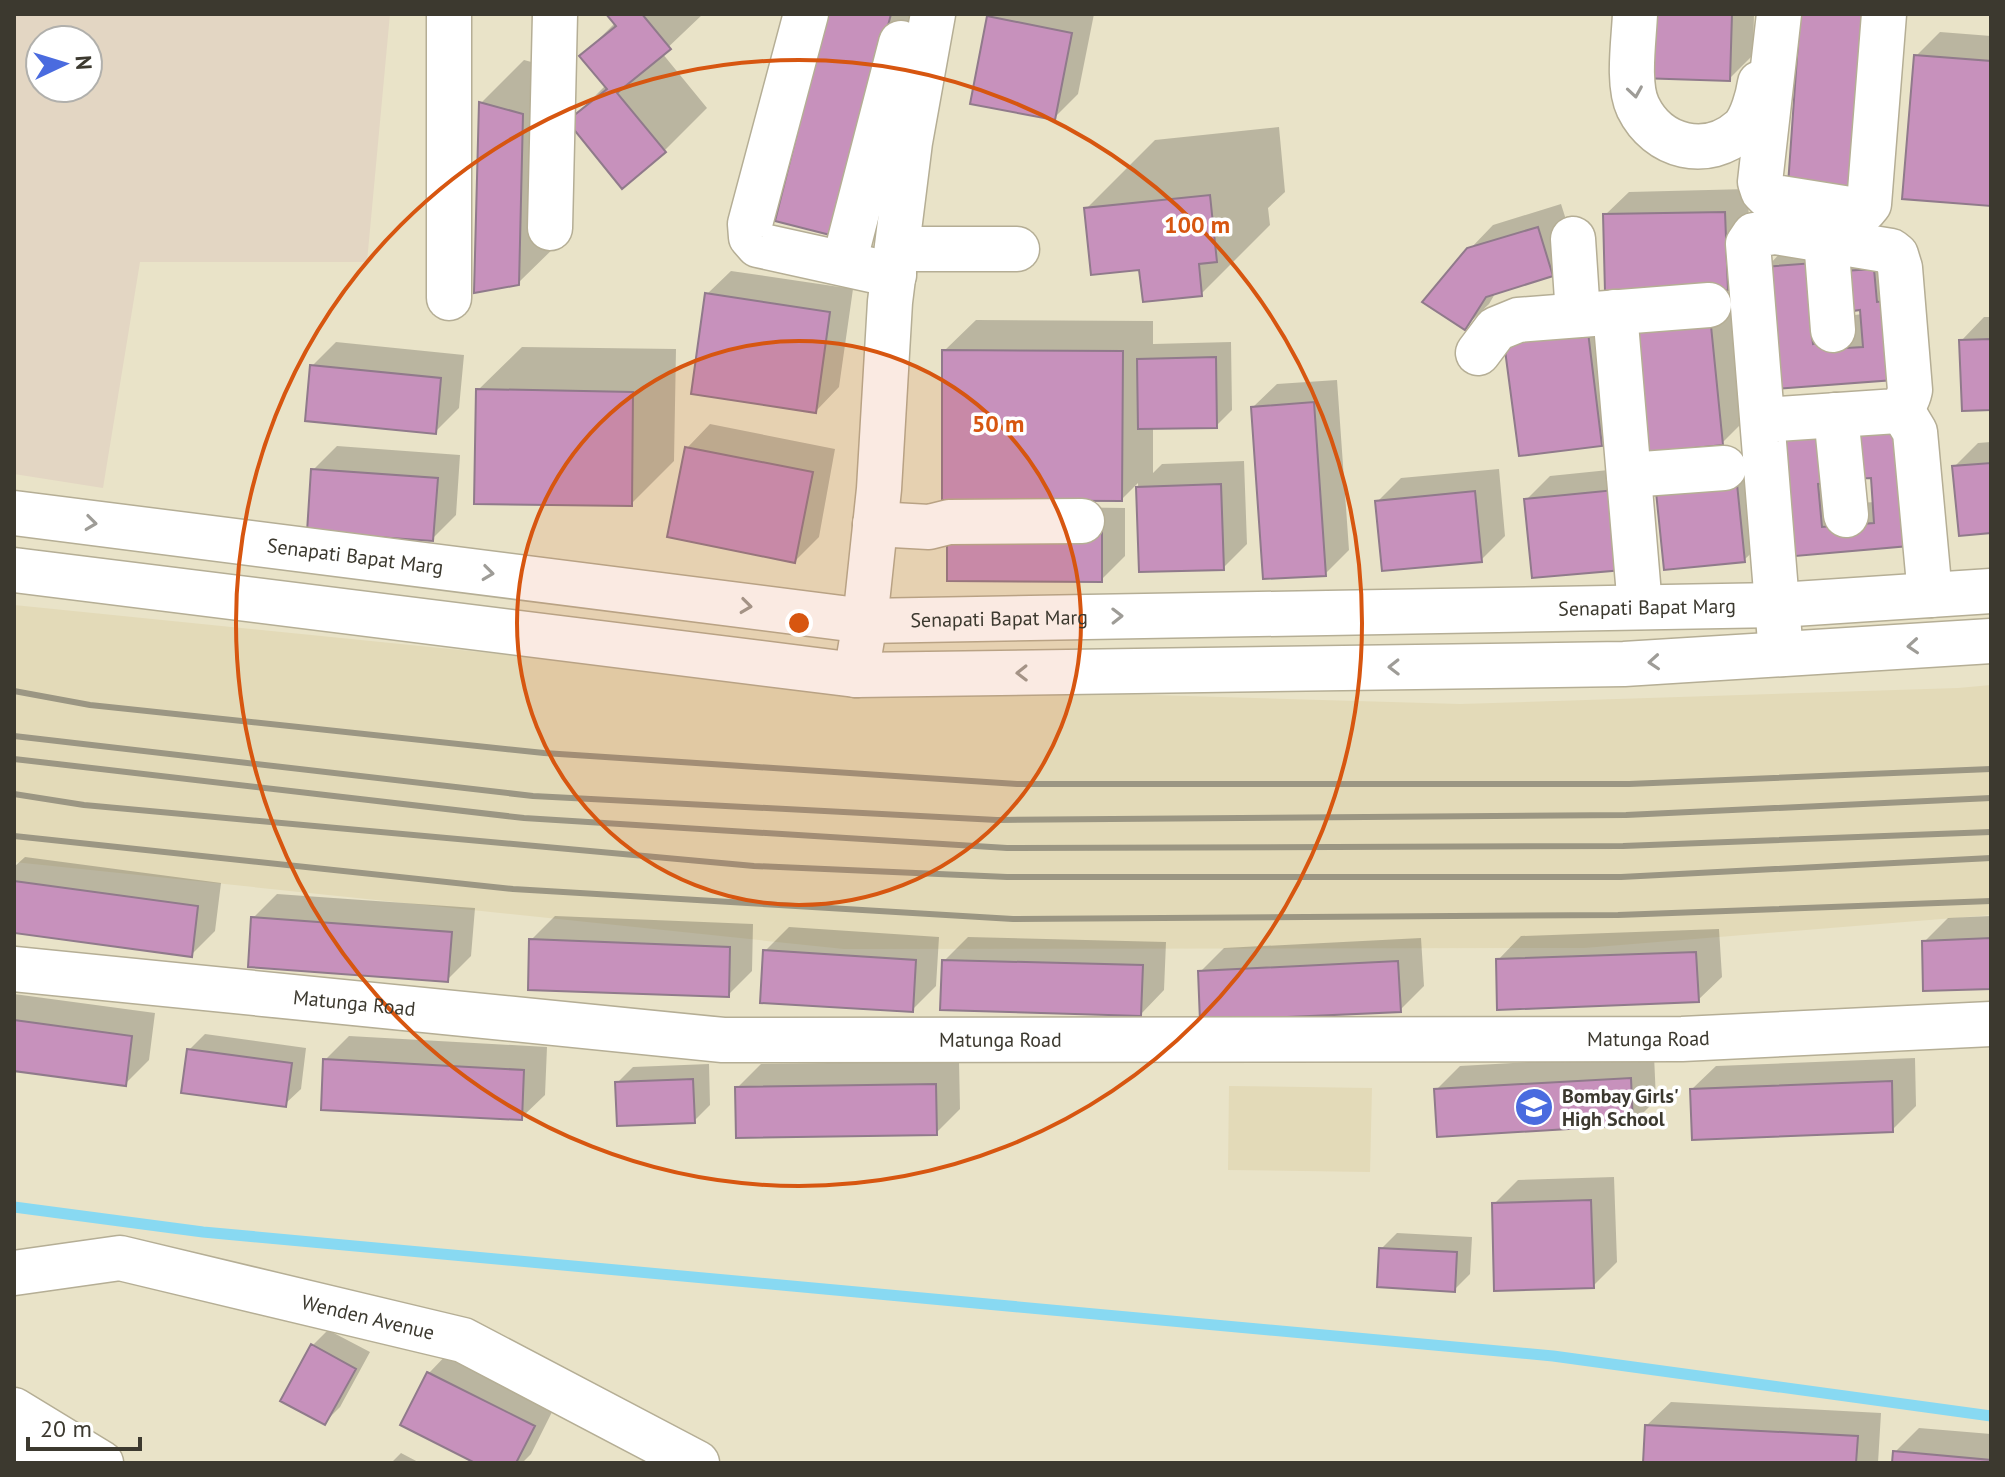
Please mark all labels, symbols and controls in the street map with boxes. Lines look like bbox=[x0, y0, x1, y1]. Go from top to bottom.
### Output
north arrow bbox=[24, 24, 104, 104]
text: N bbox=[69, 54, 98, 71]
one-way arrow bbox=[1626, 85, 1643, 98]
text: 100 m bbox=[1164, 209, 1230, 240]
text: 50 m bbox=[972, 408, 1024, 439]
one-way arrow bbox=[85, 514, 98, 531]
street label: Senapati Bapat Marg bbox=[265, 532, 445, 580]
one-way arrow bbox=[481, 564, 495, 581]
street label: Senapati Bapat Marg bbox=[1558, 593, 1736, 622]
one-way arrow bbox=[739, 597, 753, 614]
street label: Senapati Bapat Marg bbox=[910, 604, 1088, 633]
one-way arrow bbox=[1111, 608, 1124, 625]
centre of rings bbox=[785, 609, 813, 637]
one-way arrow bbox=[1906, 637, 1919, 654]
one-way arrow bbox=[1647, 653, 1660, 670]
one-way arrow bbox=[1387, 658, 1400, 676]
one-way arrow bbox=[1015, 664, 1028, 681]
street label: Matunga Road bbox=[292, 984, 417, 1022]
street label: Matunga Road bbox=[1587, 1025, 1710, 1052]
street label: Matunga Road bbox=[939, 1027, 1062, 1053]
place label: Bombay Girls' High School bbox=[1562, 1083, 1679, 1132]
school or university icon: Bombay Girls' High School bbox=[1513, 1086, 1555, 1128]
street label: Wenden Avenue bbox=[299, 1289, 437, 1346]
scale bar bbox=[28, 1401, 140, 1451]
text: 20 m bbox=[40, 1413, 92, 1444]

